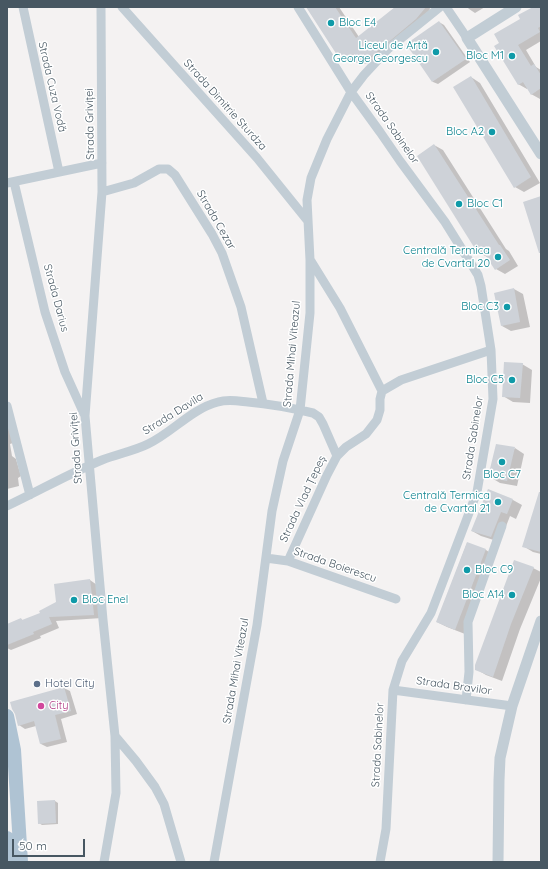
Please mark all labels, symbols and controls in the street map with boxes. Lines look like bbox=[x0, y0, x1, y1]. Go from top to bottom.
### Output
place label: Bloc E4 bbox=[339, 16, 376, 30]
marker: Bloc E4 bbox=[326, 18, 336, 28]
place label: Liceul de Artă George Georgescu bbox=[333, 39, 428, 65]
street label: Strada Cuza Vodă bbox=[35, 40, 69, 134]
marker: Liceul de Artă George Georgescu bbox=[431, 47, 441, 57]
place label: Bloc M1 bbox=[466, 49, 504, 63]
marker: Bloc M1 bbox=[507, 51, 517, 61]
street label: Strada Dimitrie Sturdza bbox=[181, 57, 269, 153]
street label: Strada Griviței bbox=[83, 88, 97, 160]
street label: Strada Sabinelor bbox=[362, 90, 422, 166]
place label: Bloc A2 bbox=[446, 125, 484, 139]
marker: Bloc A2 bbox=[487, 127, 497, 137]
street label: Strada Cezar bbox=[194, 188, 238, 252]
place label: Bloc C1 bbox=[467, 197, 503, 211]
marker: Bloc C1 bbox=[454, 199, 464, 209]
place label: Centrală Termica de Cvartal 20 bbox=[403, 244, 490, 270]
marker: Centrală Termica de Cvartal 20 bbox=[493, 252, 503, 262]
street label: Strada Darius bbox=[41, 263, 71, 333]
street label: Strada Mihai Viteazul bbox=[281, 300, 303, 408]
place label: Bloc C3 bbox=[461, 300, 499, 314]
marker: Bloc C3 bbox=[502, 302, 512, 312]
place label: Bloc C5 bbox=[466, 373, 504, 387]
marker: Bloc C5 bbox=[507, 375, 517, 385]
street label: Strada Davila bbox=[140, 390, 206, 438]
street label: Strada Sabinelor bbox=[460, 395, 486, 481]
street label: Strada Griviței bbox=[67, 412, 85, 484]
street label: Strada Vlad Țepeș bbox=[277, 454, 329, 544]
marker: Bloc C7 bbox=[497, 457, 507, 467]
place label: Bloc C7 bbox=[483, 468, 521, 482]
place label: Centrală Termica de Cvartal 21 bbox=[403, 489, 490, 515]
marker: Centrală Termica de Cvartal 21 bbox=[493, 497, 503, 507]
street label: Strada Boierescu bbox=[292, 545, 378, 585]
place label: Bloc C9 bbox=[475, 563, 513, 577]
marker: Bloc C9 bbox=[462, 565, 472, 575]
place label: Bloc A14 bbox=[462, 588, 504, 602]
marker: Bloc A14 bbox=[507, 590, 517, 600]
place label: Bloc Enel bbox=[82, 593, 128, 607]
marker: Bloc Enel bbox=[69, 595, 79, 605]
street label: Strada Mihai Viteazul bbox=[220, 617, 252, 725]
street label: Strada Bravilor bbox=[415, 674, 493, 698]
place label: Hotel City bbox=[45, 677, 94, 691]
marker: Hotel City bbox=[32, 679, 42, 689]
place label: City bbox=[49, 699, 69, 713]
marker: City bbox=[36, 701, 46, 711]
street label: Strada Sabinelor bbox=[369, 702, 387, 788]
scale bar bbox=[14, 831, 87, 857]
text: 50 m bbox=[19, 838, 47, 853]

